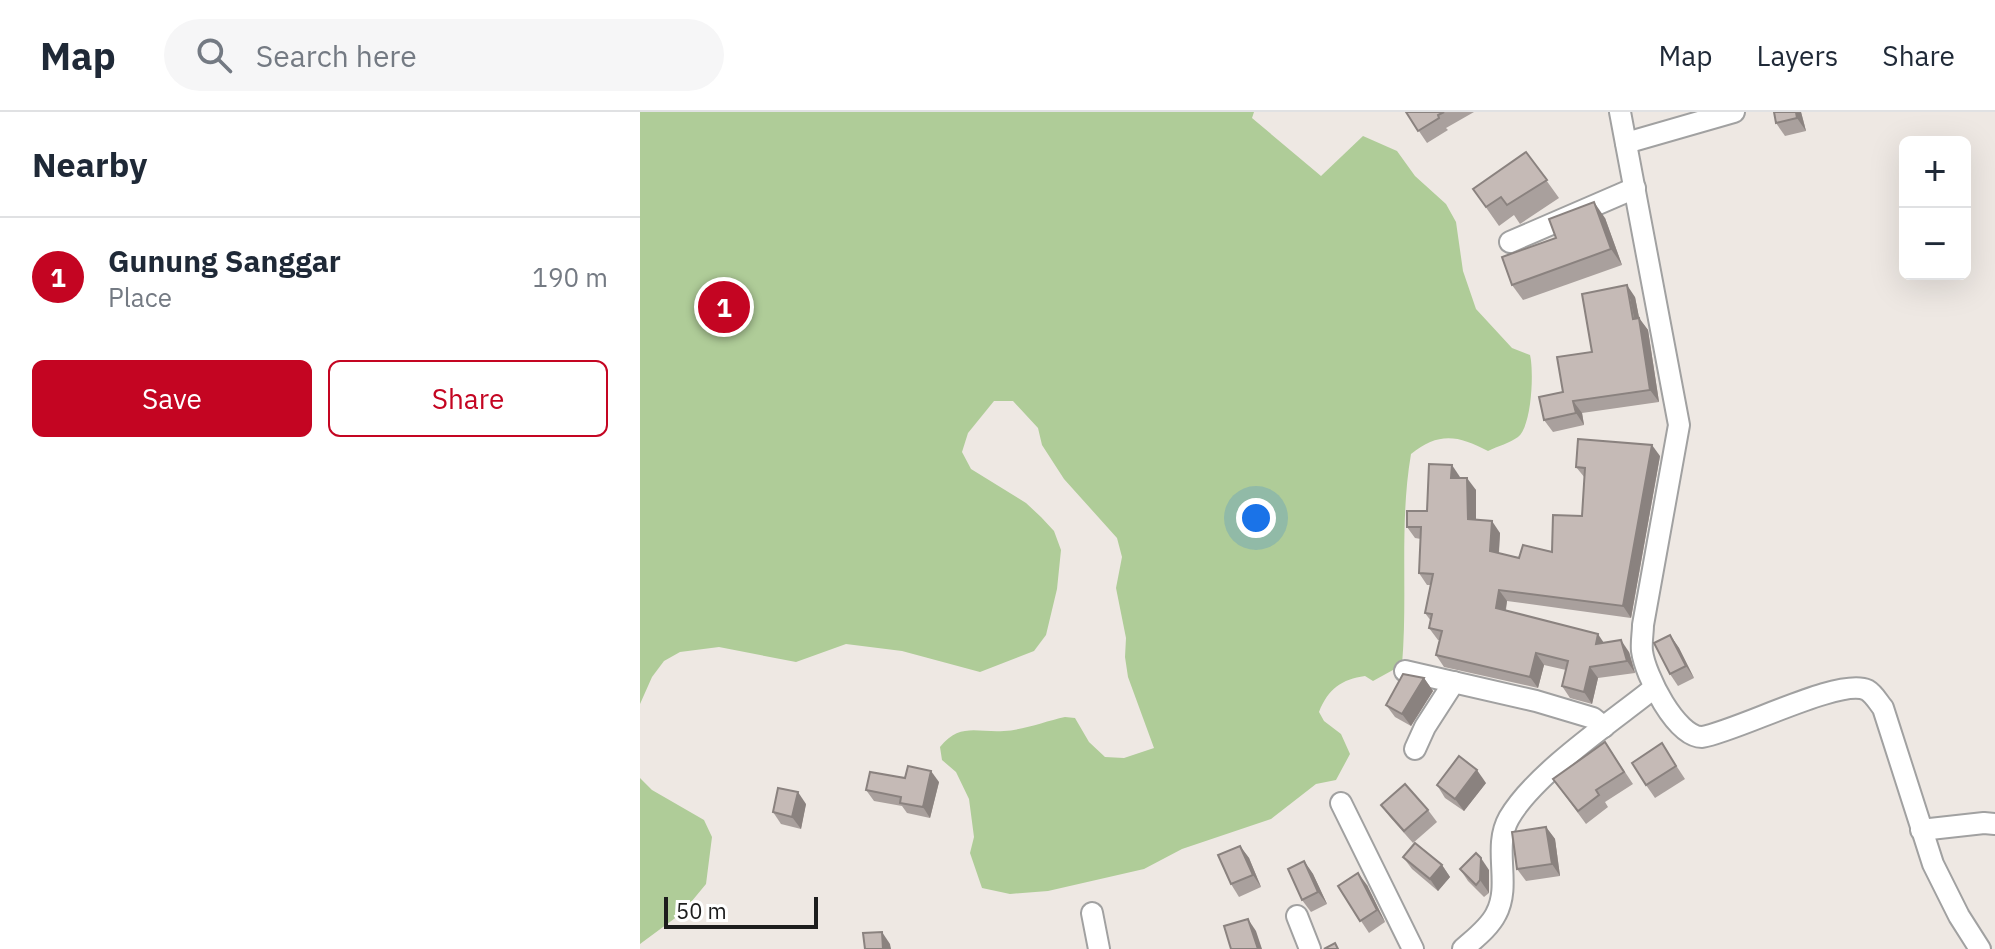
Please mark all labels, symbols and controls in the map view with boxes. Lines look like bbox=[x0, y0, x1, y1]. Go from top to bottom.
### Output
search box bbox=[164, 19, 724, 91]
text: Map bbox=[40, 31, 116, 80]
icon: search bbox=[192, 33, 236, 77]
text: Search here bbox=[256, 36, 417, 75]
text: Map bbox=[1658, 37, 1712, 74]
text: Layers bbox=[1756, 37, 1838, 74]
text: Share bbox=[1882, 37, 1955, 74]
map controls bbox=[1899, 136, 1971, 280]
button: + bbox=[1899, 136, 1971, 208]
text: Nearby bbox=[32, 142, 147, 186]
button: − bbox=[1899, 208, 1971, 280]
text: Gunung Sanggar bbox=[108, 241, 341, 280]
text: 1 bbox=[50, 260, 66, 294]
text: 190 m bbox=[532, 260, 608, 294]
pin: 1 bbox=[698, 277, 750, 337]
text: Place bbox=[108, 280, 172, 314]
button: Save bbox=[32, 360, 312, 437]
button: Share bbox=[328, 360, 608, 437]
your location bbox=[1236, 498, 1276, 538]
scale bar bbox=[664, 893, 818, 929]
text: 50 m bbox=[676, 896, 727, 925]

